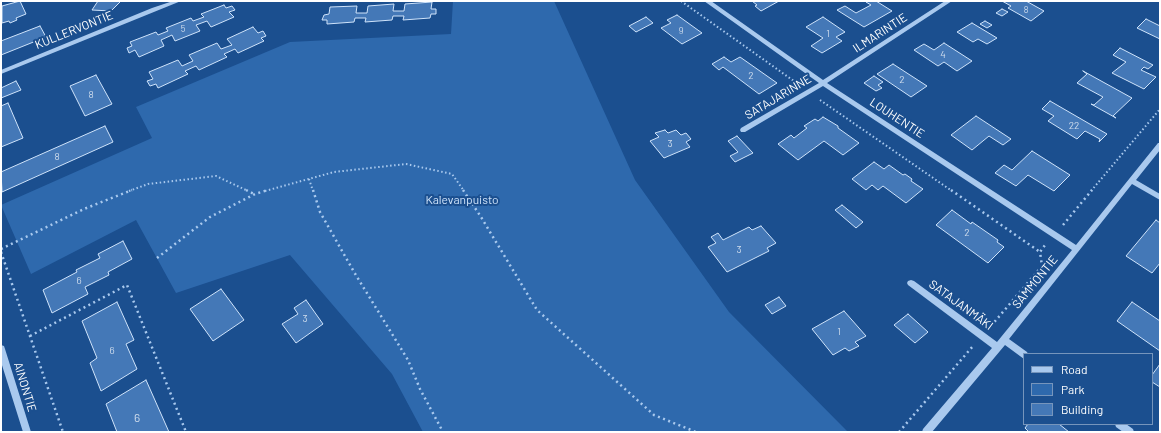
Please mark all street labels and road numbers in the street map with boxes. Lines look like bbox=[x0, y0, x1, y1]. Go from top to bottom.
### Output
street label: KULLERVONTIE bbox=[33, 8, 115, 52]
street label: ILMARINTIE bbox=[850, 10, 910, 56]
street label: SATAJARINNE bbox=[742, 72, 814, 122]
street label: LOUHENTIE bbox=[867, 95, 927, 141]
street label: SAMMONTIE bbox=[1009, 253, 1061, 311]
street label: SATAJANMÄKI bbox=[926, 277, 996, 333]
street label: AINONTIE bbox=[11, 360, 39, 414]

